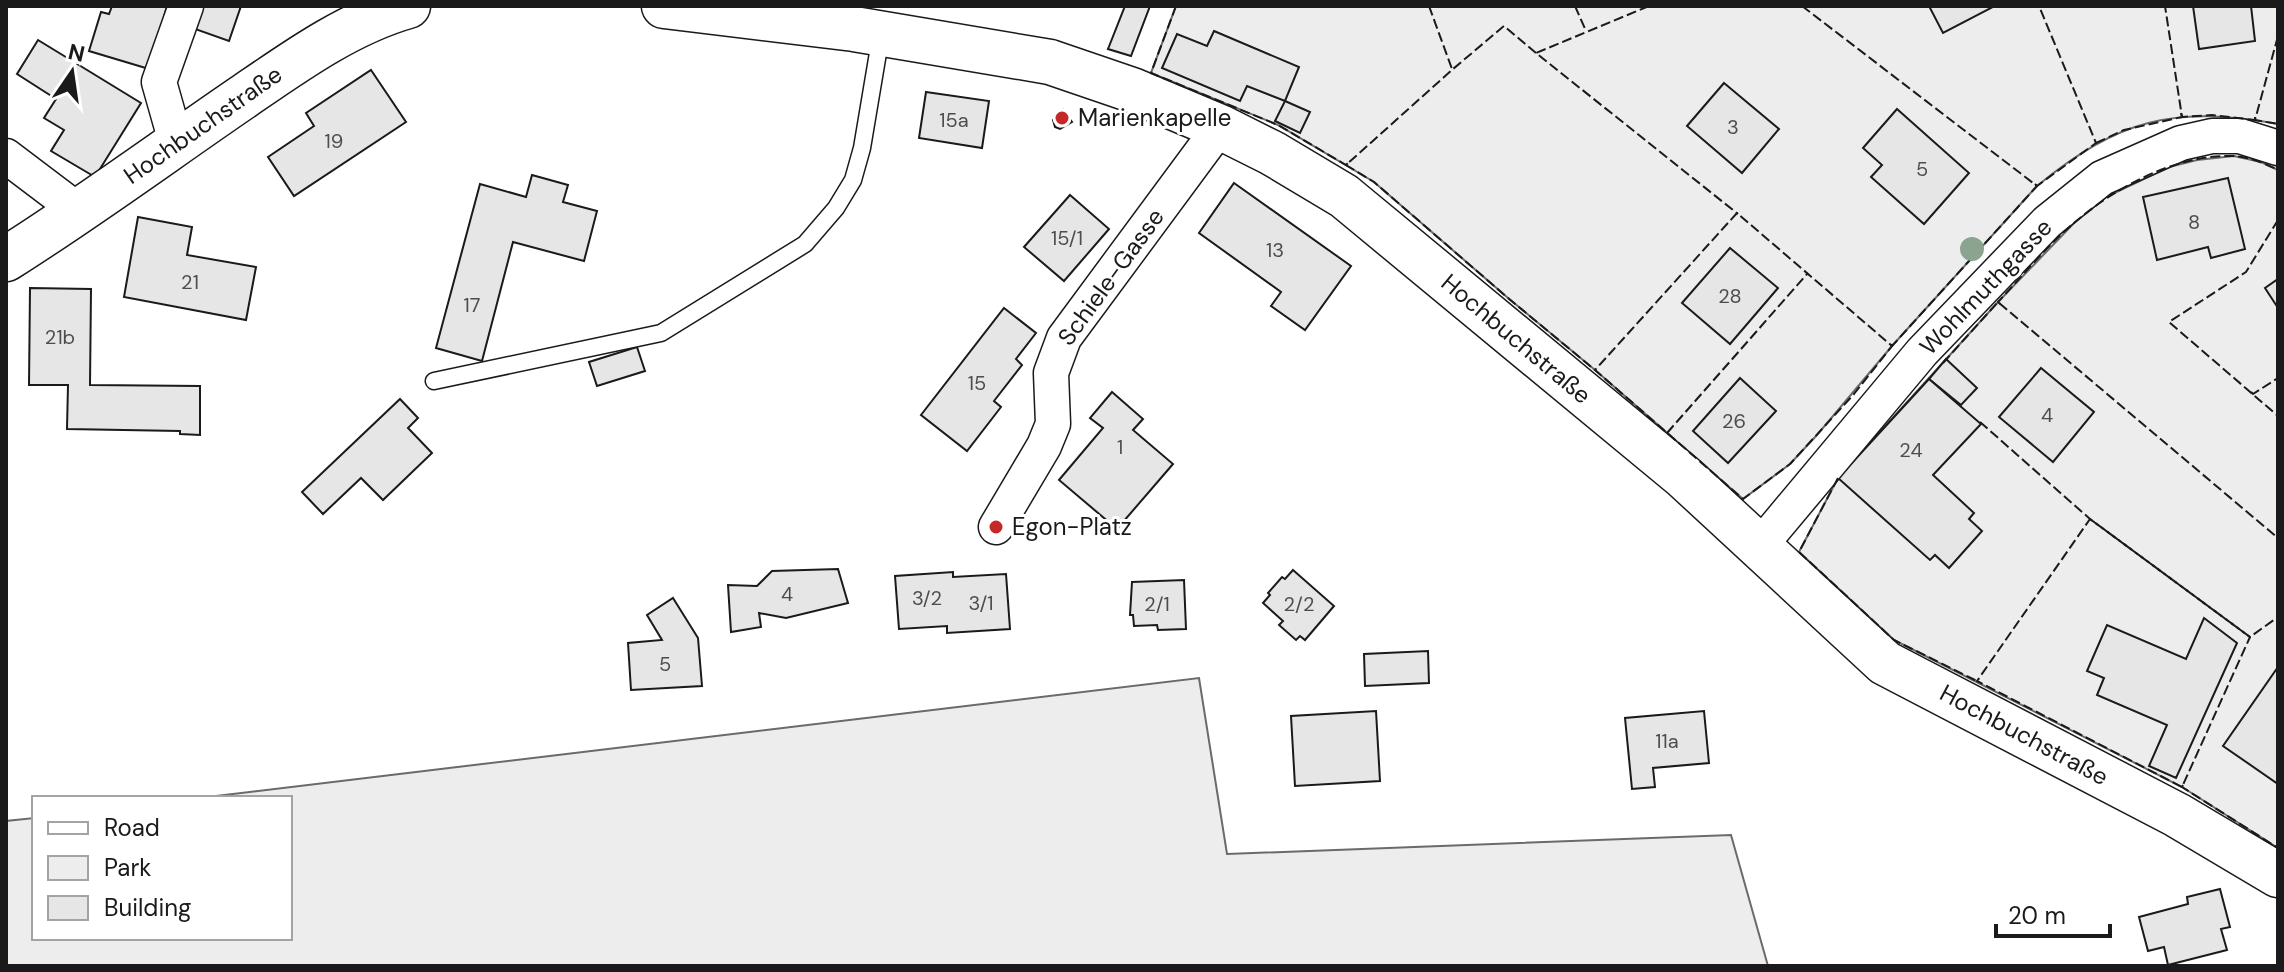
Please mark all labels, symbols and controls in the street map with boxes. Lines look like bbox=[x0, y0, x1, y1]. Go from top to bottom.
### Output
north arrow bbox=[32, 32, 112, 112]
text: N bbox=[65, 37, 87, 69]
street label: Hochbuchstraße bbox=[117, 58, 288, 191]
place label: Marienkapelle bbox=[1078, 102, 1231, 133]
house number: 15a bbox=[939, 107, 969, 133]
marker: Marienkapelle bbox=[1053, 109, 1071, 127]
house number: 3 bbox=[1727, 114, 1739, 140]
house number: 19 bbox=[325, 128, 343, 154]
house number: 5 bbox=[1916, 156, 1928, 182]
street label: Schiele-Gasse bbox=[1051, 202, 1171, 351]
house number: 8 bbox=[2188, 209, 2200, 235]
street label: Wohlmuthgasse bbox=[1913, 212, 2059, 361]
house number: 15/1 bbox=[1051, 225, 1083, 251]
house number: 13 bbox=[1266, 237, 1284, 263]
street label: Hochbuchstraße bbox=[1435, 267, 1598, 410]
house number: 21 bbox=[181, 269, 199, 295]
house number: 28 bbox=[1718, 283, 1742, 309]
house number: 17 bbox=[464, 292, 480, 318]
house number: 21b bbox=[45, 324, 75, 350]
house number: 15 bbox=[968, 370, 986, 396]
house number: 4 bbox=[2041, 402, 2053, 428]
house number: 26 bbox=[1722, 408, 1746, 434]
house number: 1 bbox=[1117, 434, 1123, 460]
house number: 24 bbox=[1899, 437, 1923, 463]
place label: Egon-Platz bbox=[1012, 511, 1132, 542]
marker: Egon-Platz bbox=[987, 518, 1005, 536]
house number: 4 bbox=[781, 581, 793, 607]
house number: 3/2 bbox=[912, 585, 942, 611]
house number: 3/1 bbox=[969, 590, 993, 616]
house number: 2/1 bbox=[1144, 591, 1170, 617]
house number: 2/2 bbox=[1284, 591, 1314, 617]
house number: 5 bbox=[659, 651, 671, 677]
street label: Hochbuchstraße bbox=[1935, 677, 2114, 792]
house number: 11a bbox=[1655, 728, 1679, 754]
legend bbox=[32, 796, 292, 940]
text: Road bbox=[104, 812, 160, 843]
text: Park bbox=[104, 852, 151, 883]
scale bar bbox=[1996, 888, 2110, 938]
text: Building bbox=[104, 892, 191, 923]
text: 20 m bbox=[2008, 900, 2066, 931]

